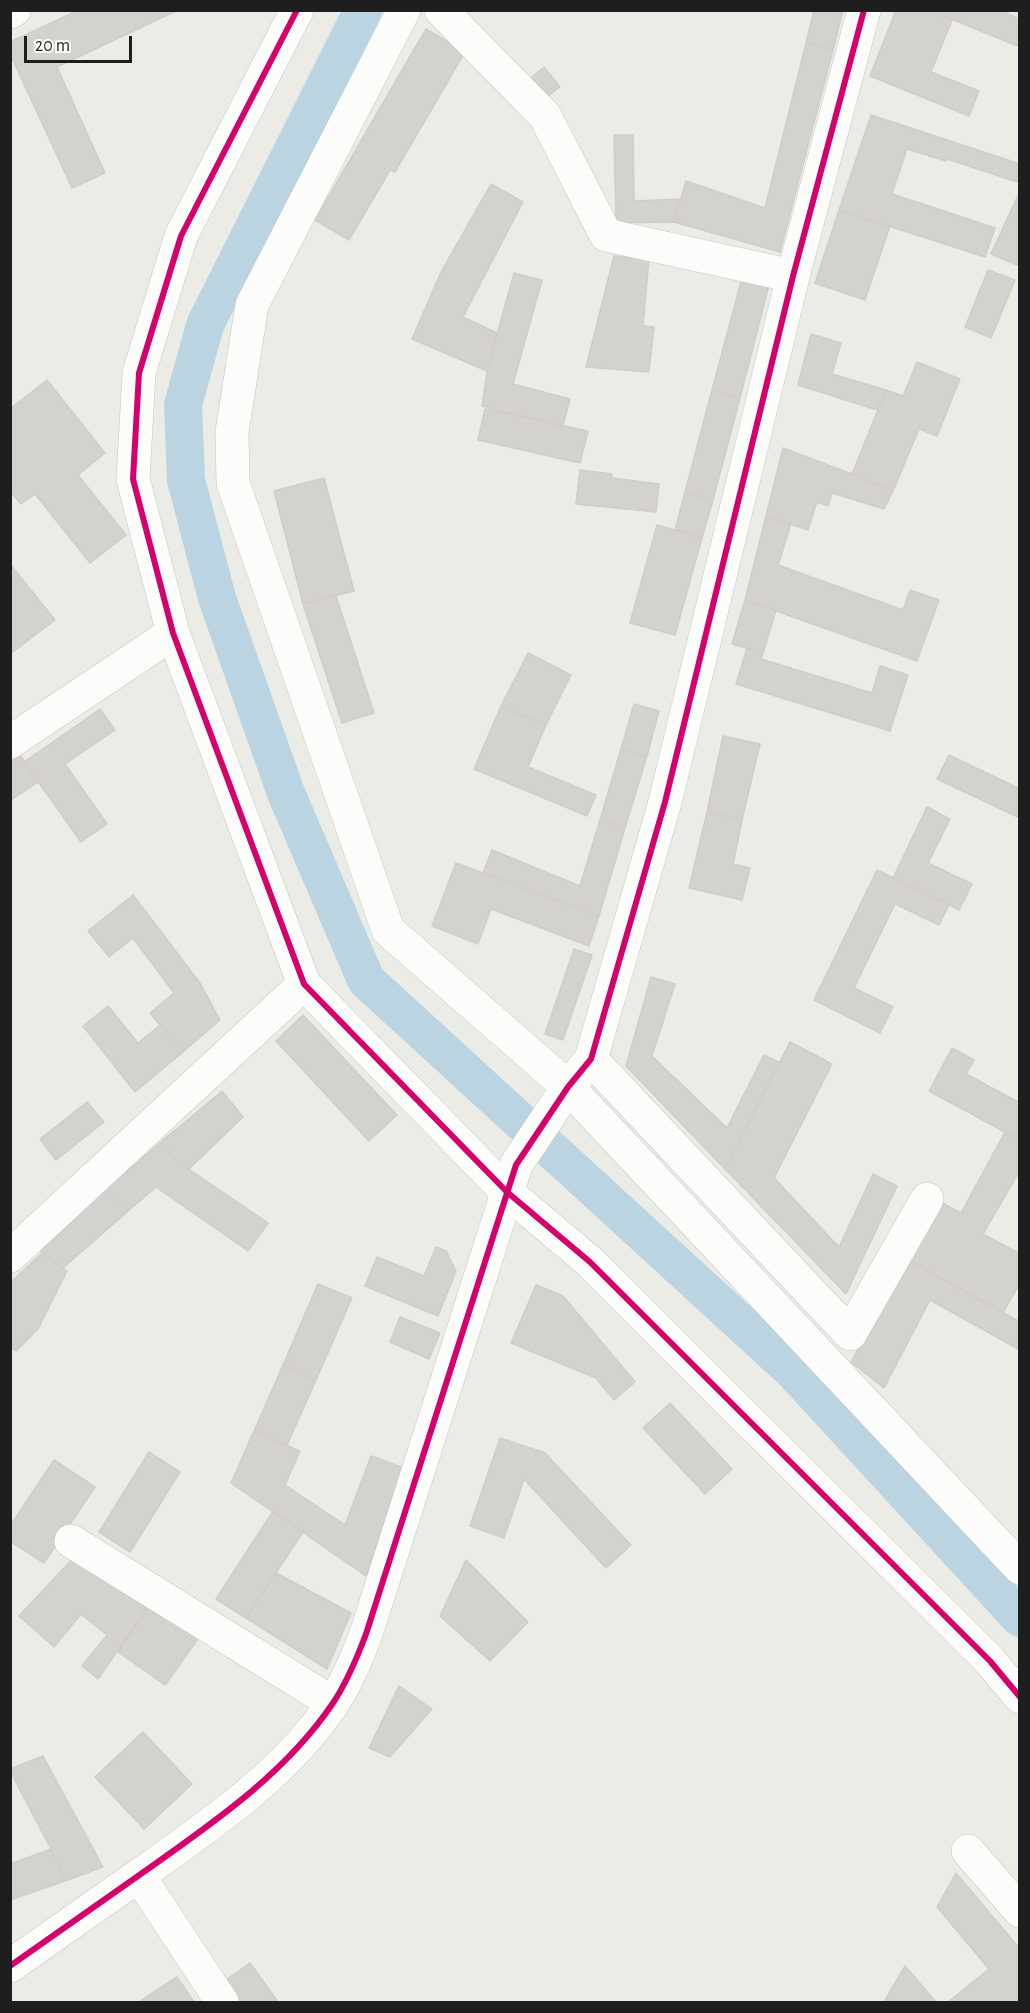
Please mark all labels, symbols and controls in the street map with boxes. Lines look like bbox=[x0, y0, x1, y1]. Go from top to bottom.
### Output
scale bar bbox=[27, 24, 135, 62]
text: 20 m bbox=[35, 37, 70, 55]

